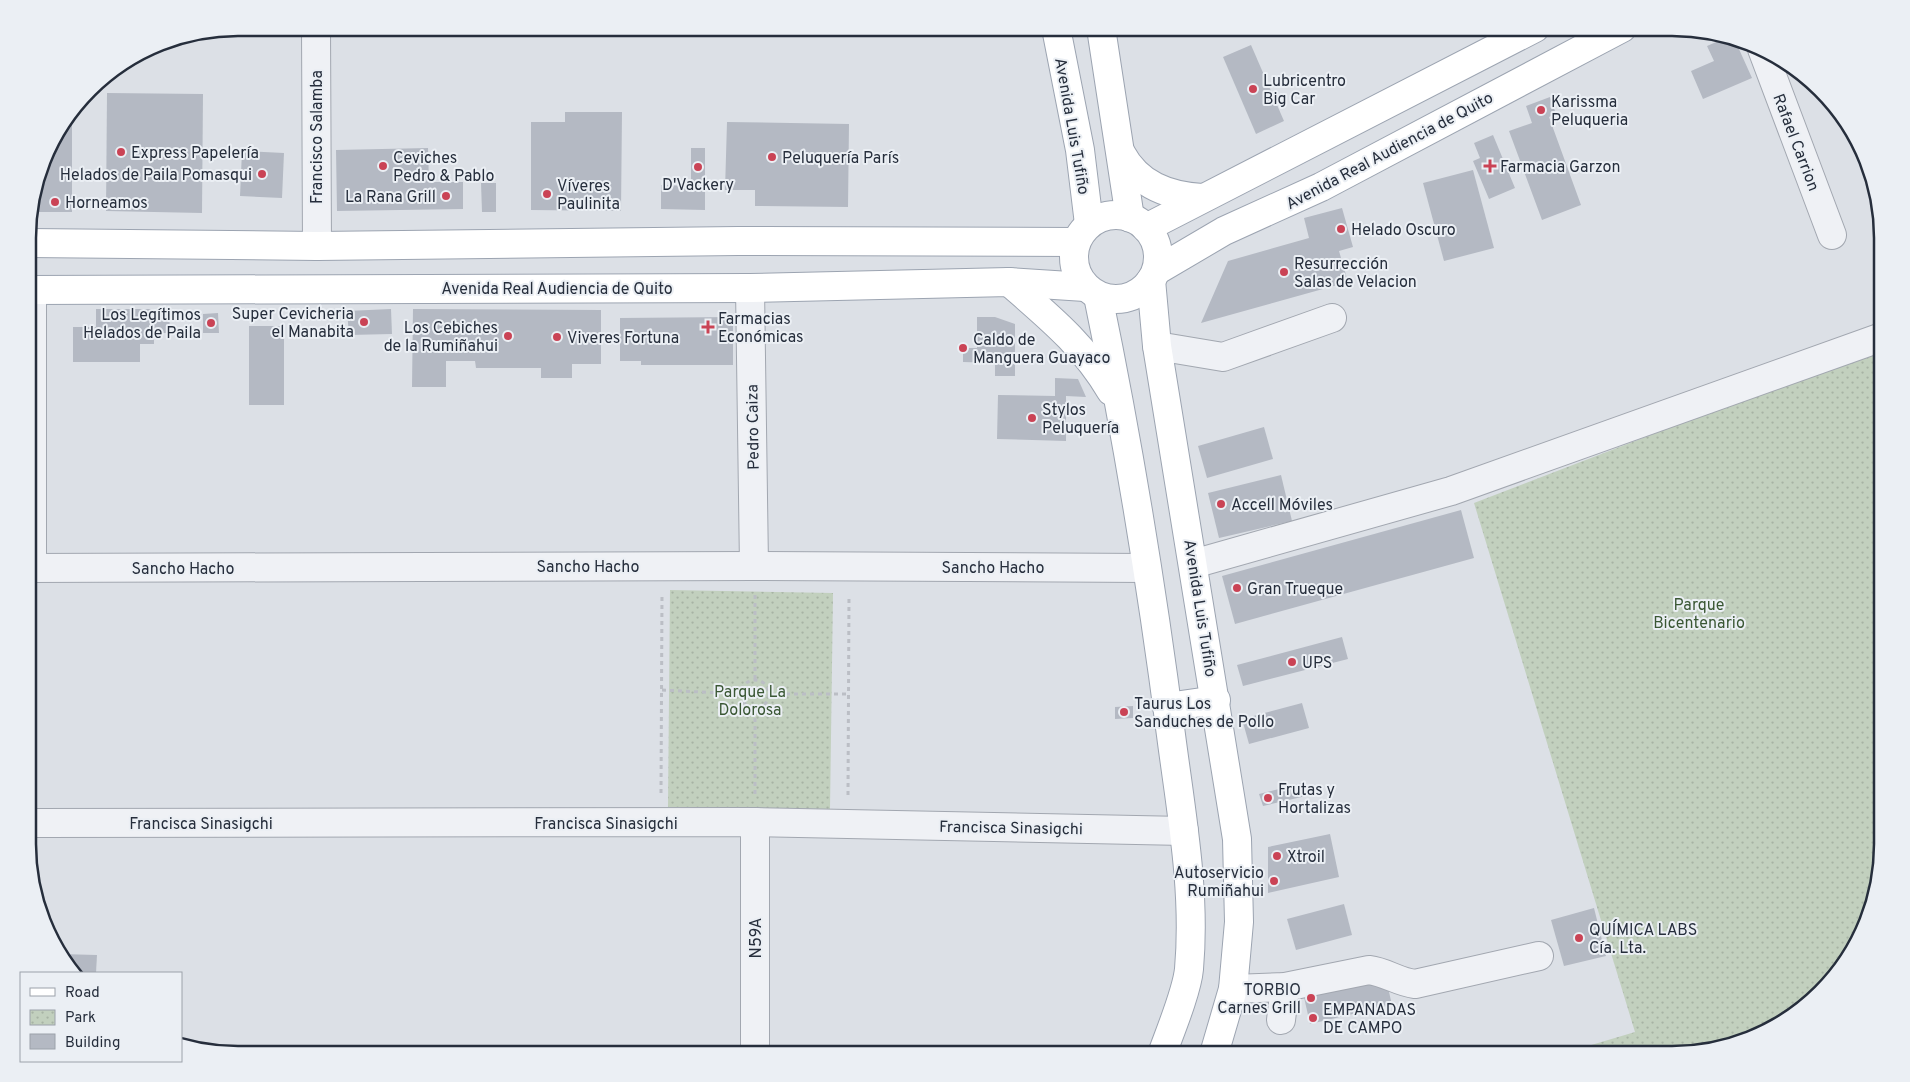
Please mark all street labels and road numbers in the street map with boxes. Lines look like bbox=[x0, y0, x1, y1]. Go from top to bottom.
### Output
street label: Avenida Luis Tufiño bbox=[1049, 56, 1093, 197]
street label: Francisco Salamba bbox=[308, 70, 328, 204]
street label: Avenida Real Audiencia de Quito bbox=[1283, 89, 1497, 215]
street label: Rafael Carrion bbox=[1767, 91, 1823, 194]
street label: Avenida Real Audiencia de Quito bbox=[441, 280, 673, 300]
street label: Pedro Caiza bbox=[743, 384, 765, 470]
street label: Avenida Luis Tufiño bbox=[1178, 538, 1220, 679]
street label: Sancho Hacho bbox=[537, 558, 640, 578]
street label: Sancho Hacho bbox=[942, 559, 1045, 579]
street label: Sancho Hacho bbox=[132, 560, 235, 580]
street label: Francisca Sinasigchi bbox=[129, 815, 273, 835]
street label: Francisca Sinasigchi bbox=[534, 815, 678, 835]
street label: Francisca Sinasigchi bbox=[939, 818, 1083, 840]
street label: N59A bbox=[747, 917, 767, 958]

